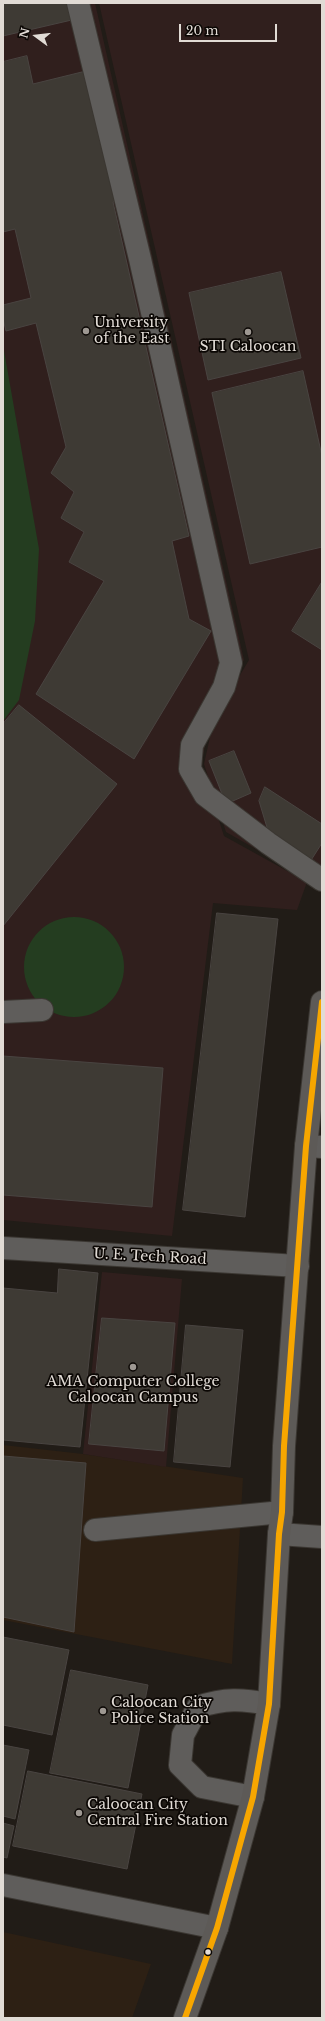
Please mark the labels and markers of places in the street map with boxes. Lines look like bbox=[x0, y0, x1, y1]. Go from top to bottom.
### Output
place label: University of the East bbox=[94, 315, 169, 348]
marker: University of the East bbox=[81, 326, 91, 336]
marker: STI Caloocan bbox=[243, 327, 253, 337]
place label: STI Caloocan bbox=[200, 339, 296, 355]
marker: AMA Computer College Caloocan Campus bbox=[128, 1362, 138, 1372]
place label: AMA Computer College Caloocan Campus bbox=[46, 1374, 220, 1406]
place label: Caloocan City Police Station bbox=[111, 1695, 212, 1728]
marker: Caloocan City Police Station bbox=[98, 1706, 108, 1716]
place label: Caloocan City Central Fire Station bbox=[87, 1797, 228, 1830]
marker: Caloocan City Central Fire Station bbox=[74, 1808, 84, 1818]
unlabelled marker bbox=[203, 1947, 213, 1957]

